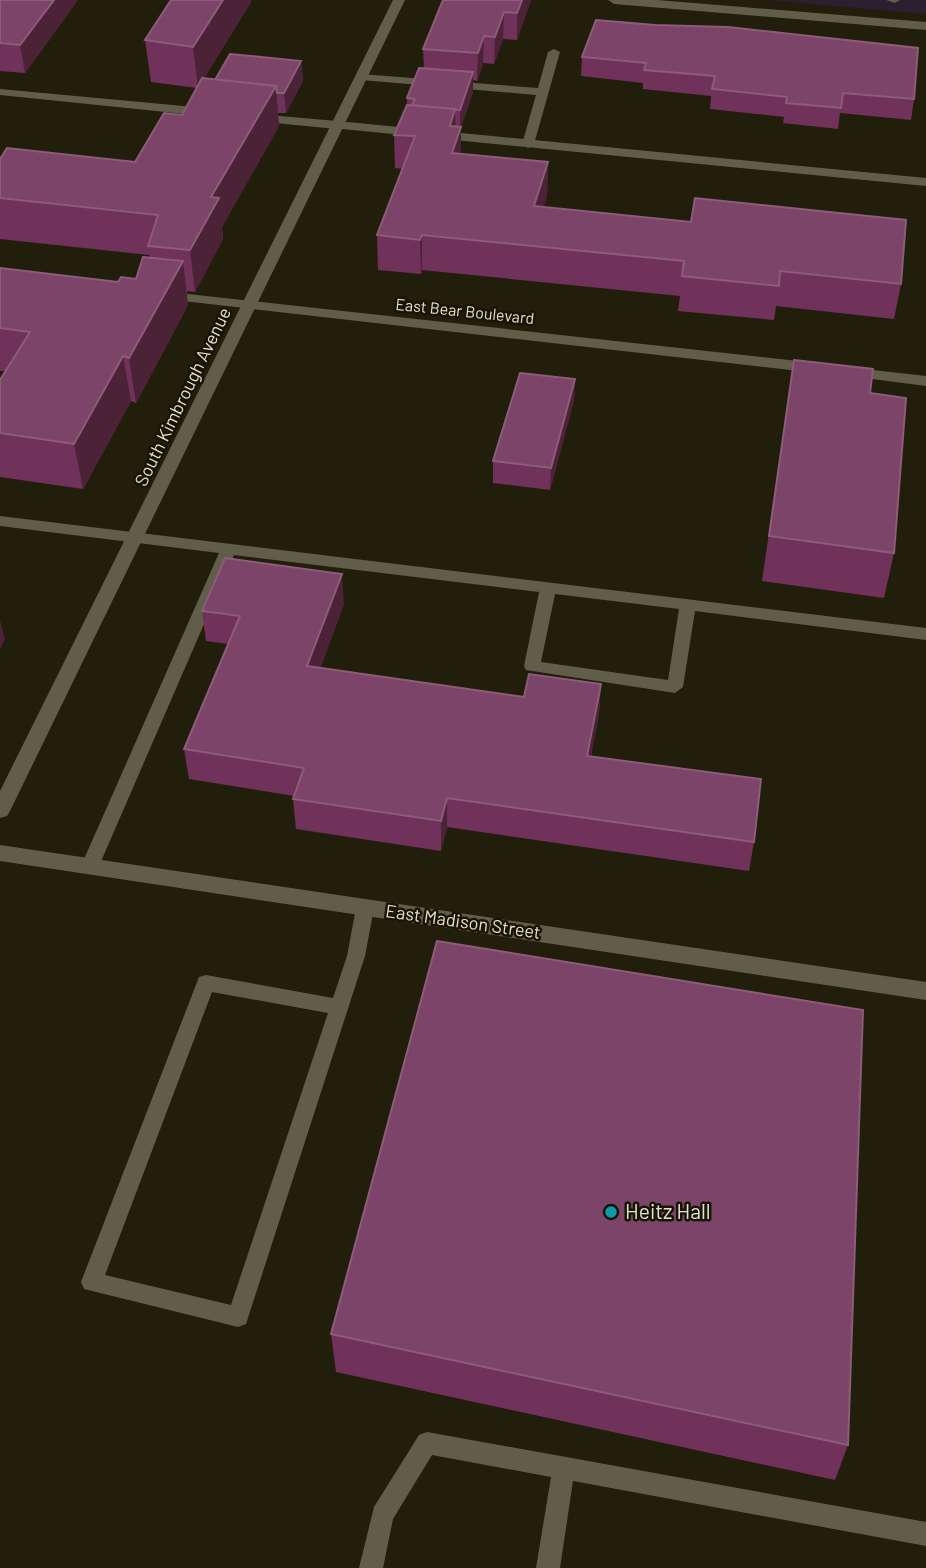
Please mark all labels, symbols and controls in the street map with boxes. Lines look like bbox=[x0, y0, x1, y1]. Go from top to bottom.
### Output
street label: East Bear Boulevard bbox=[395, 294, 535, 327]
street label: South Kimbrough Avenue bbox=[129, 304, 235, 490]
street label: East Madison Street bbox=[384, 899, 542, 943]
place label: Heitz Hall bbox=[625, 1198, 711, 1223]
marker: Heitz Hall bbox=[603, 1204, 619, 1220]

